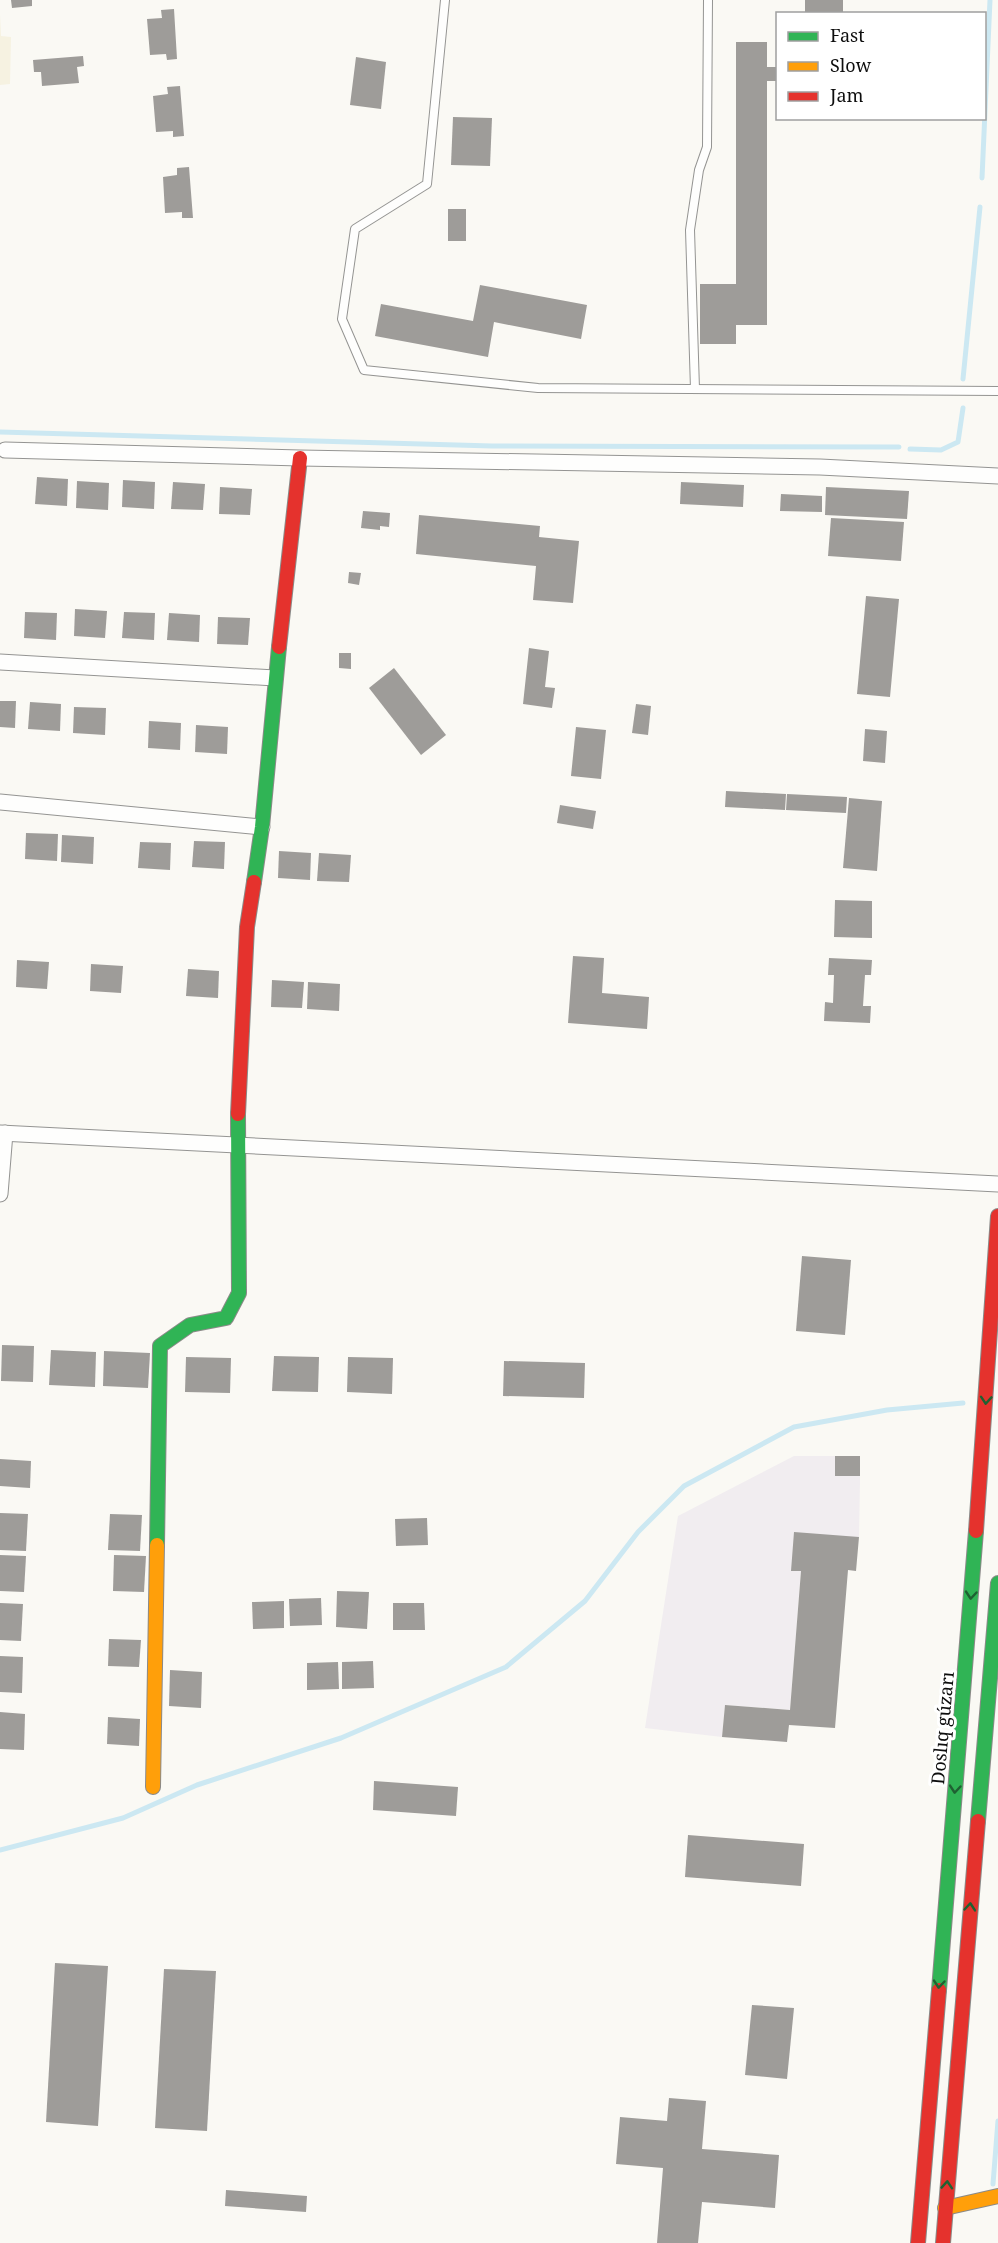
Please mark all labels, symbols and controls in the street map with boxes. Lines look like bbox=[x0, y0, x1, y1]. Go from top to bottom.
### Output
legend bbox=[776, 12, 986, 120]
text: Fast bbox=[830, 23, 865, 47]
text: Slow bbox=[830, 53, 872, 77]
text: Jam bbox=[829, 83, 864, 107]
one-way arrow bbox=[980, 1396, 993, 1405]
one-way arrow bbox=[965, 1590, 978, 1599]
street label: Doslıq gúzarı bbox=[925, 1670, 959, 1786]
one-way arrow bbox=[949, 1785, 962, 1794]
one-way arrow bbox=[963, 1902, 976, 1911]
one-way arrow bbox=[933, 1979, 946, 1988]
one-way arrow bbox=[940, 2180, 953, 2189]

